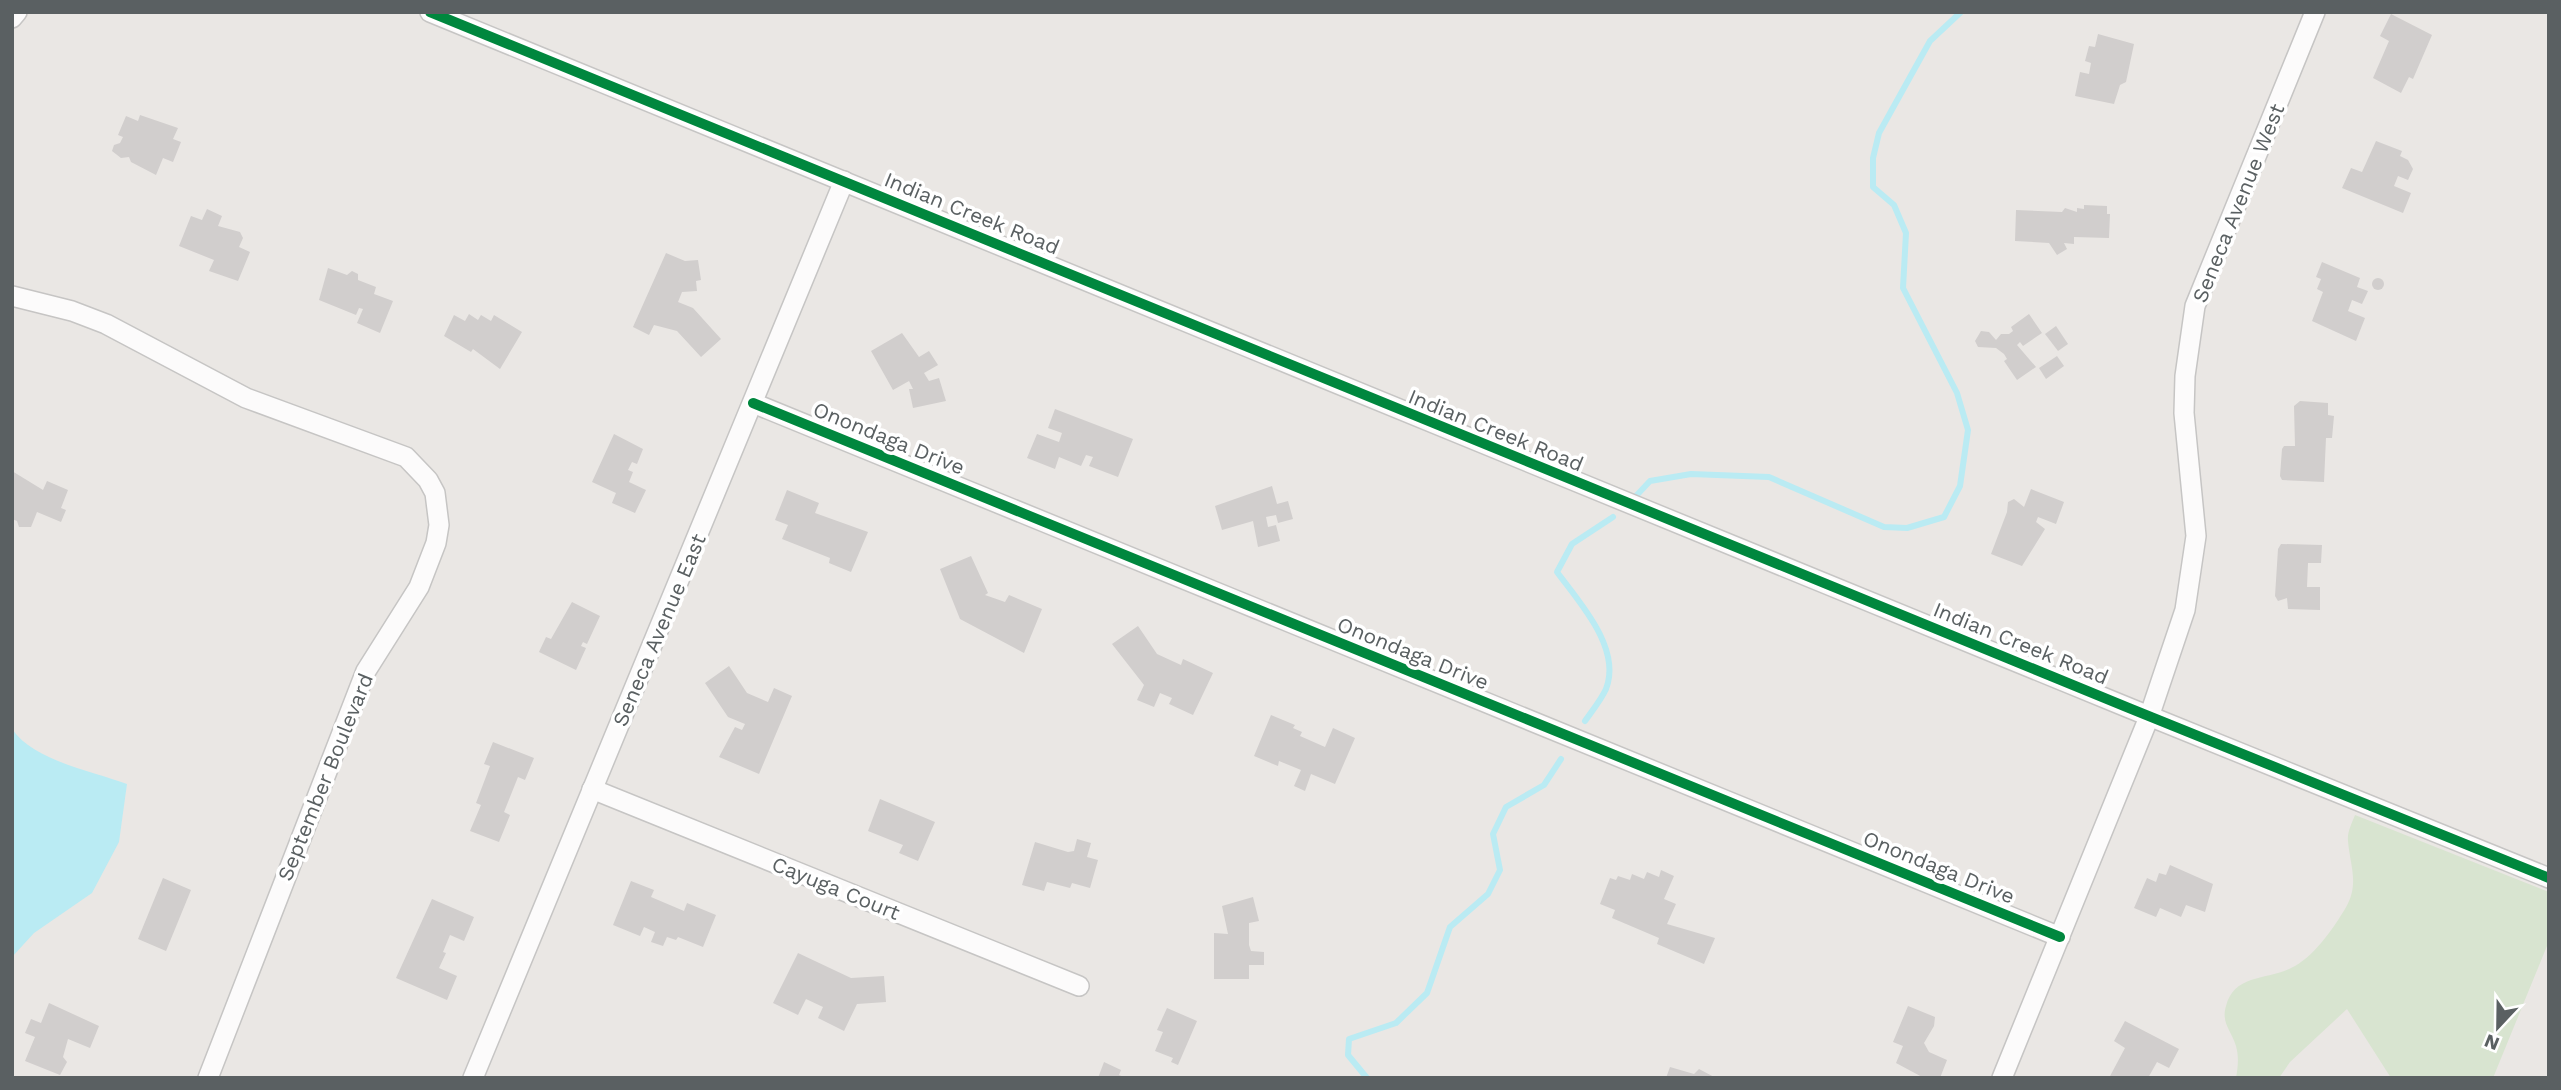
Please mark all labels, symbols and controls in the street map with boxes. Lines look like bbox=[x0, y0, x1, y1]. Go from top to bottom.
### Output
street label: Seneca Avenue West bbox=[2187, 100, 2289, 306]
street label: Indian Creek Road bbox=[881, 166, 1063, 260]
street label: Indian Creek Road bbox=[1405, 383, 1587, 477]
street label: Onondaga Drive bbox=[810, 396, 968, 480]
street label: Seneca Avenue East bbox=[607, 530, 711, 730]
street label: Indian Creek Road bbox=[1930, 596, 2112, 690]
street label: Onondaga Drive bbox=[1334, 611, 1492, 695]
street label: September Boulevard bbox=[272, 670, 378, 884]
street label: Onondaga Drive bbox=[1860, 825, 2018, 909]
street label: Cayuga Court bbox=[768, 851, 904, 925]
north arrow bbox=[2463, 992, 2533, 1062]
text: N bbox=[2481, 1029, 2503, 1056]

